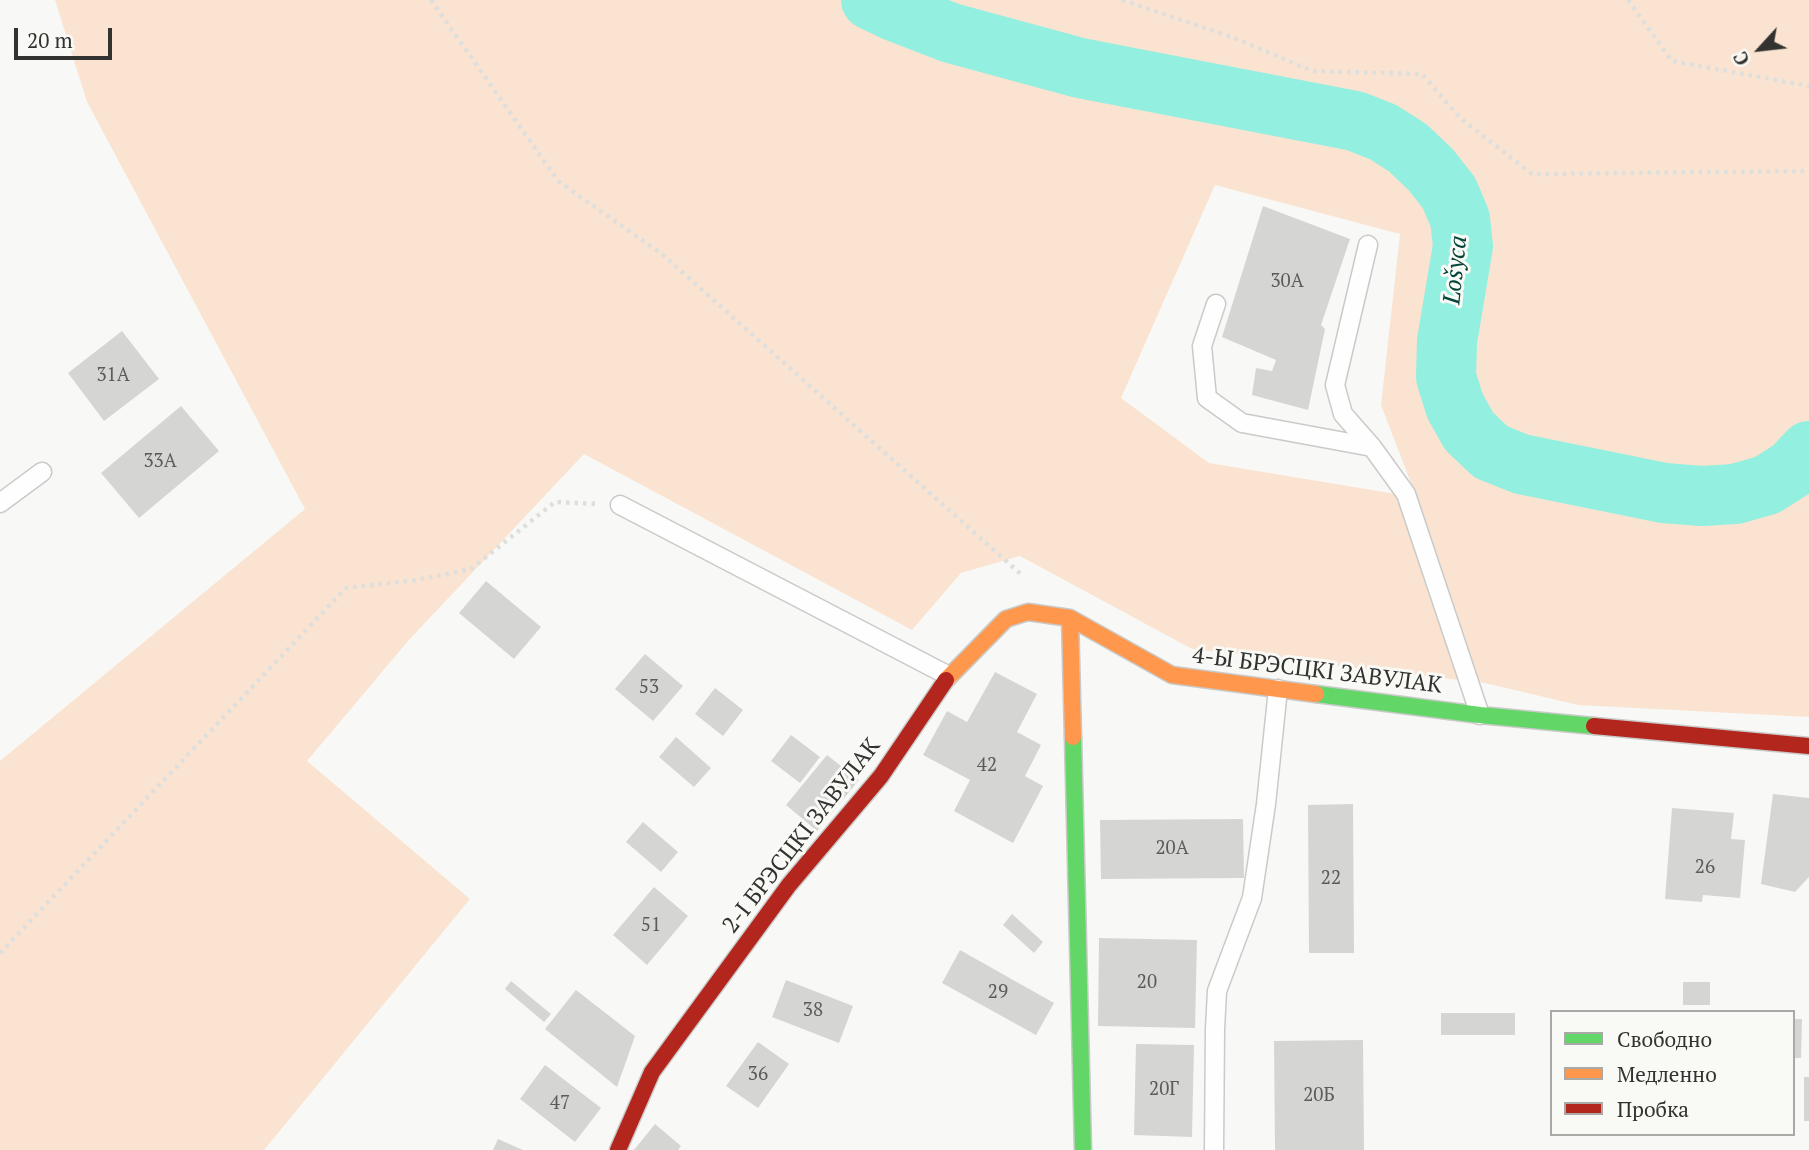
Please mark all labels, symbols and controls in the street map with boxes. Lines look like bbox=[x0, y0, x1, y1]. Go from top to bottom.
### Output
scale bar bbox=[18, 14, 116, 58]
north arrow bbox=[1725, 14, 1795, 84]
text: 20 m bbox=[27, 26, 73, 54]
text: С bbox=[1727, 48, 1755, 70]
water label: Lošyca bbox=[1438, 234, 1474, 306]
house number: 30А bbox=[1270, 271, 1304, 293]
house number: 31А bbox=[96, 365, 130, 387]
house number: 33А bbox=[143, 451, 177, 473]
street label: 4-Ы БРЭСЦКІ ЗАВУЛАК bbox=[1191, 642, 1443, 700]
house number: 53 bbox=[639, 677, 659, 699]
street label: 2-І БРЭСЦКІ ЗАВУЛАК bbox=[717, 733, 887, 939]
house number: 42 bbox=[977, 755, 997, 777]
house number: 20А bbox=[1155, 838, 1189, 860]
house number: 26 bbox=[1695, 857, 1715, 879]
house number: 22 bbox=[1321, 868, 1341, 890]
house number: 51 bbox=[641, 915, 661, 937]
house number: 20 bbox=[1137, 972, 1157, 994]
house number: 29 bbox=[988, 982, 1008, 1004]
house number: 38 bbox=[803, 1000, 823, 1022]
legend bbox=[1550, 1010, 1795, 1136]
text: Свободно bbox=[1617, 1025, 1712, 1053]
text: Медленно bbox=[1617, 1060, 1717, 1088]
house number: 36 bbox=[748, 1064, 768, 1086]
house number: 20Г bbox=[1149, 1079, 1179, 1101]
house number: 20Б bbox=[1303, 1085, 1335, 1107]
house number: 47 bbox=[550, 1093, 570, 1115]
text: Пробка bbox=[1617, 1095, 1689, 1123]

